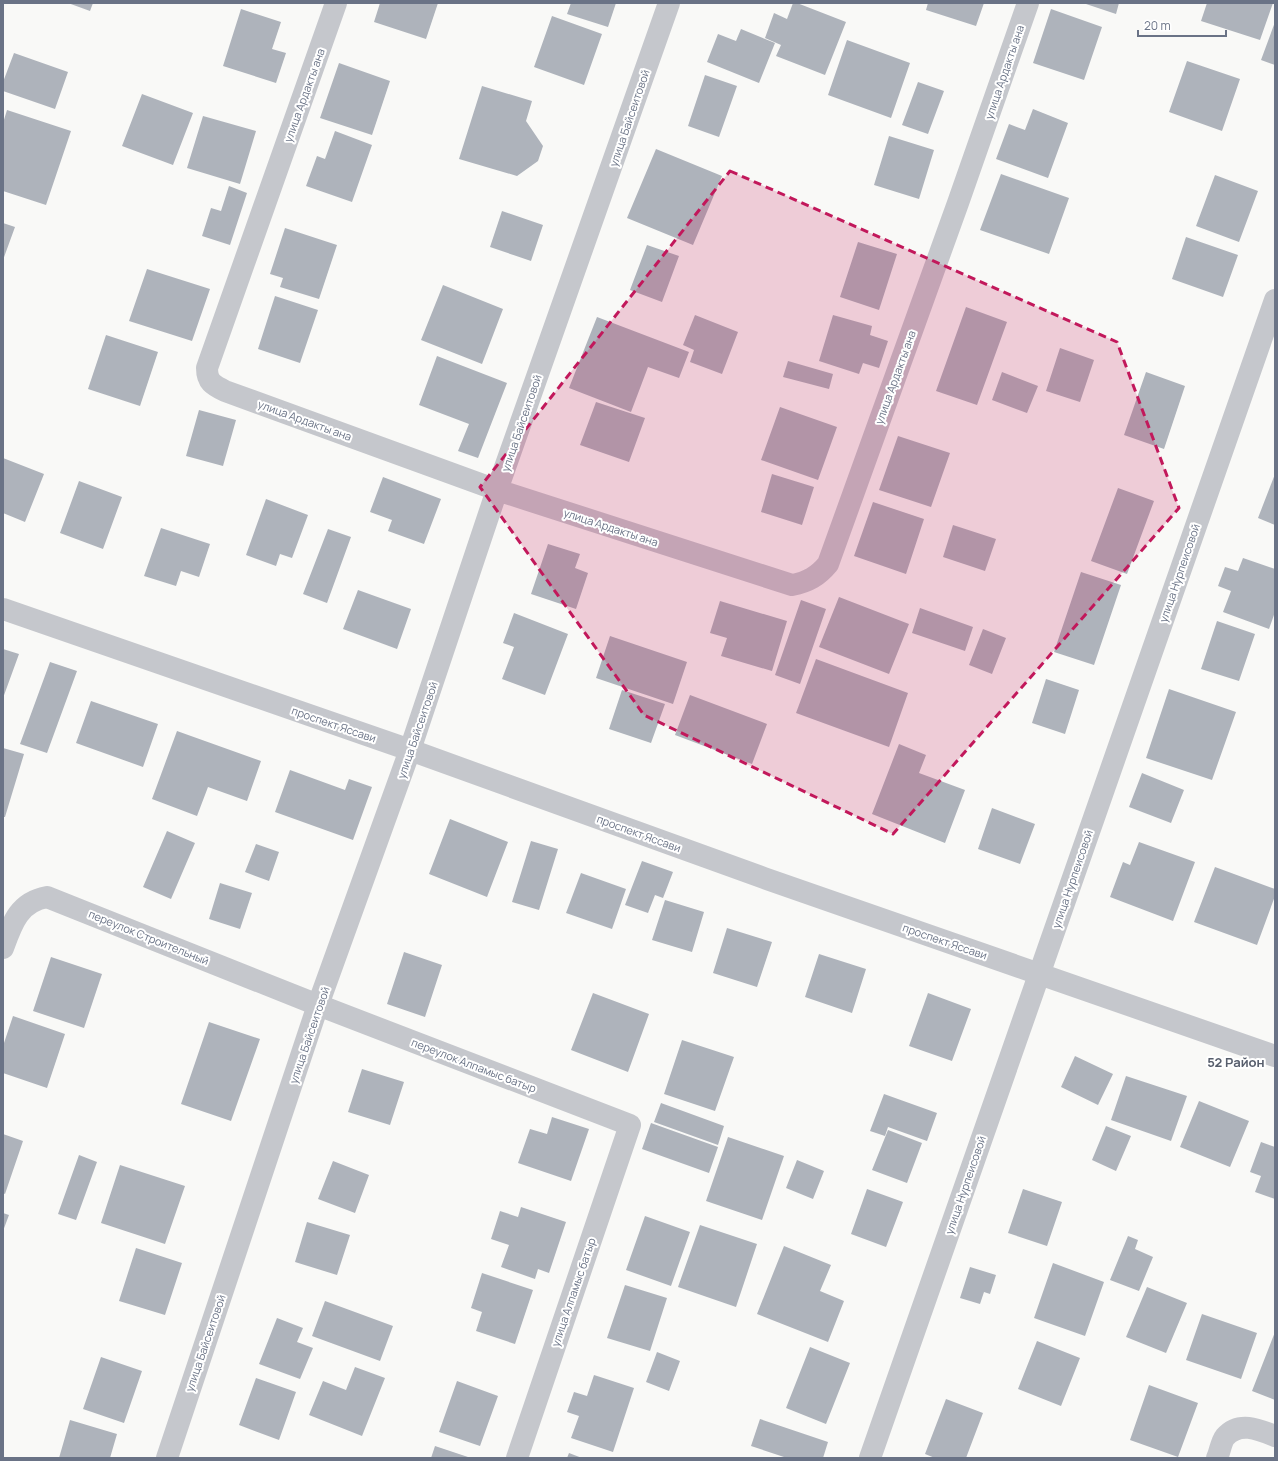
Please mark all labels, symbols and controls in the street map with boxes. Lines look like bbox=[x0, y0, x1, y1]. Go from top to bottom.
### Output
scale bar bbox=[1138, 12, 1226, 38]
text: 20 m bbox=[1144, 17, 1171, 34]
street label: улица Ардакты ана bbox=[981, 23, 1027, 121]
street label: улица Ардакты ана bbox=[280, 46, 328, 144]
street label: улица Байсеитовой bbox=[605, 67, 653, 169]
street label: улица Ардакты ана bbox=[871, 328, 919, 426]
street label: улица Байсеитовой bbox=[497, 372, 545, 474]
street label: улица Ардакты ана bbox=[256, 396, 354, 444]
street label: улица Ардакты ана bbox=[562, 505, 660, 549]
street label: улица Нурпеисовой bbox=[1155, 522, 1203, 624]
street label: улица Байсеитовой bbox=[393, 679, 441, 781]
street label: проспект Яссави bbox=[290, 703, 378, 745]
street label: проспект Яссави bbox=[595, 811, 683, 855]
street label: улица Нурпеисовой bbox=[1048, 828, 1096, 930]
street label: переулок Строительный bbox=[87, 906, 211, 968]
street label: проспект Яссави bbox=[901, 920, 989, 962]
street label: улица Байсеитовой bbox=[285, 984, 333, 1086]
street label: переулок Алпамыс батыр bbox=[409, 1034, 539, 1096]
district label: 52 Район bbox=[1207, 1053, 1265, 1071]
street label: улица Нурпеисовой bbox=[941, 1134, 989, 1236]
street label: улица Алпамыс батыр bbox=[547, 1235, 599, 1348]
street label: улица Байсеитовой bbox=[181, 1292, 229, 1394]

